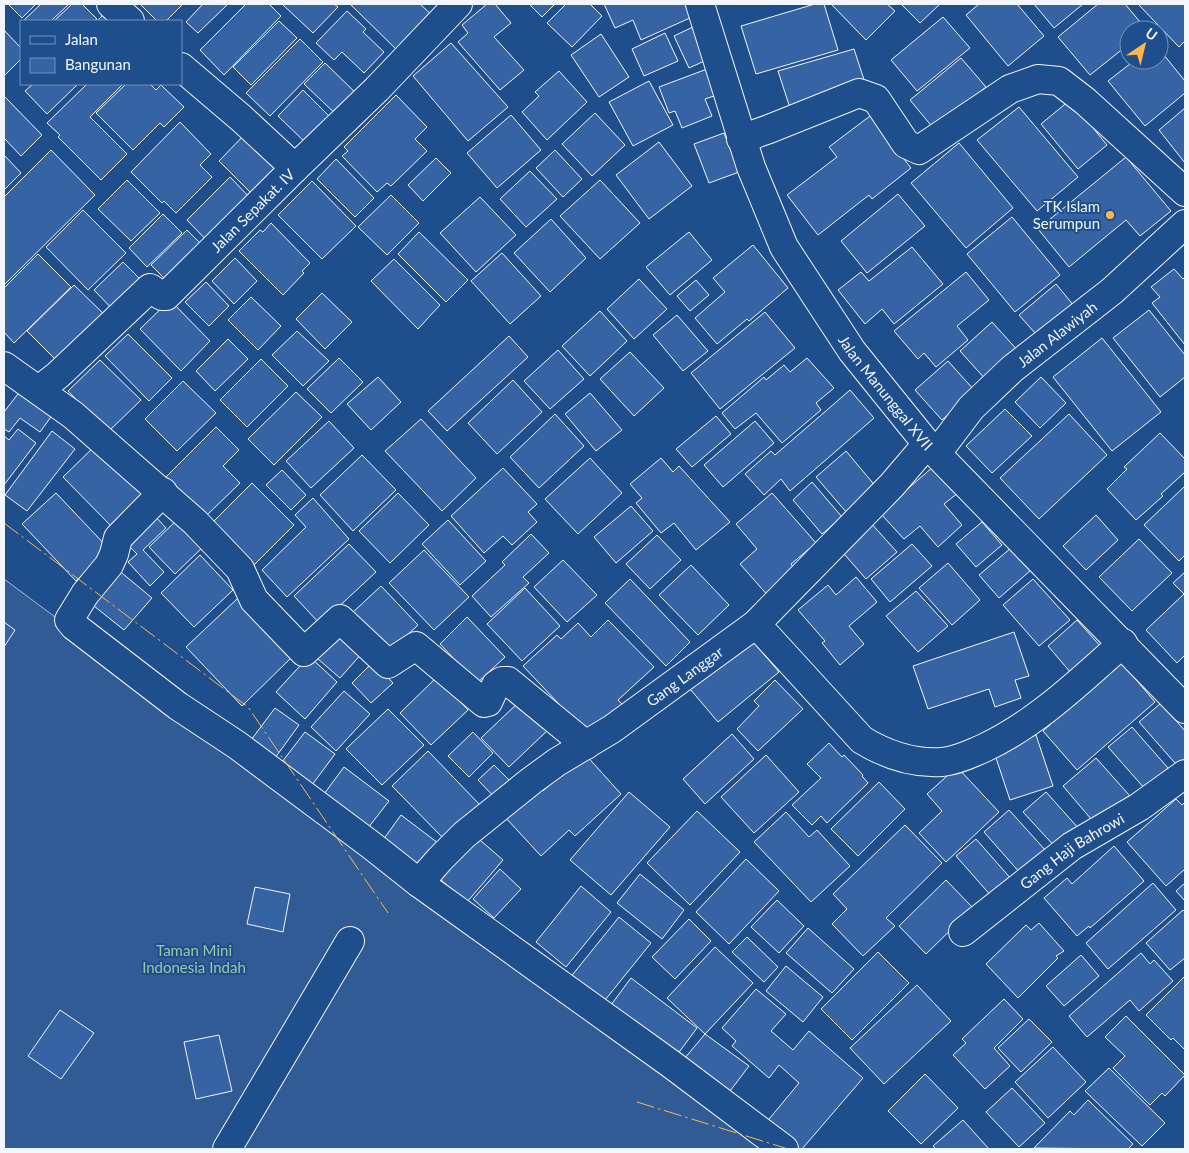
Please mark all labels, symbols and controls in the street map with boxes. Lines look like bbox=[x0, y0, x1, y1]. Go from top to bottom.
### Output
legend bbox=[20, 20, 182, 85]
north arrow bbox=[1119, 20, 1169, 70]
text: U bbox=[1143, 24, 1161, 44]
text: Jalan bbox=[65, 30, 98, 48]
text: Bangunan bbox=[65, 55, 131, 73]
street label: Jalan Sepakat. IV bbox=[207, 164, 299, 256]
place label: TK Islam Serumpun bbox=[1033, 197, 1100, 232]
marker: TK Islam Serumpun bbox=[1104, 209, 1116, 221]
street label: Jalan Alawiyah bbox=[1013, 297, 1100, 371]
street label: Jalan Manunggal XVII bbox=[835, 331, 937, 454]
street label: Gang Langgar bbox=[643, 642, 727, 710]
street label: Gang Haji Bahrowi bbox=[1016, 809, 1127, 893]
park label: Taman Mini Indonesia Indah bbox=[142, 941, 246, 976]

